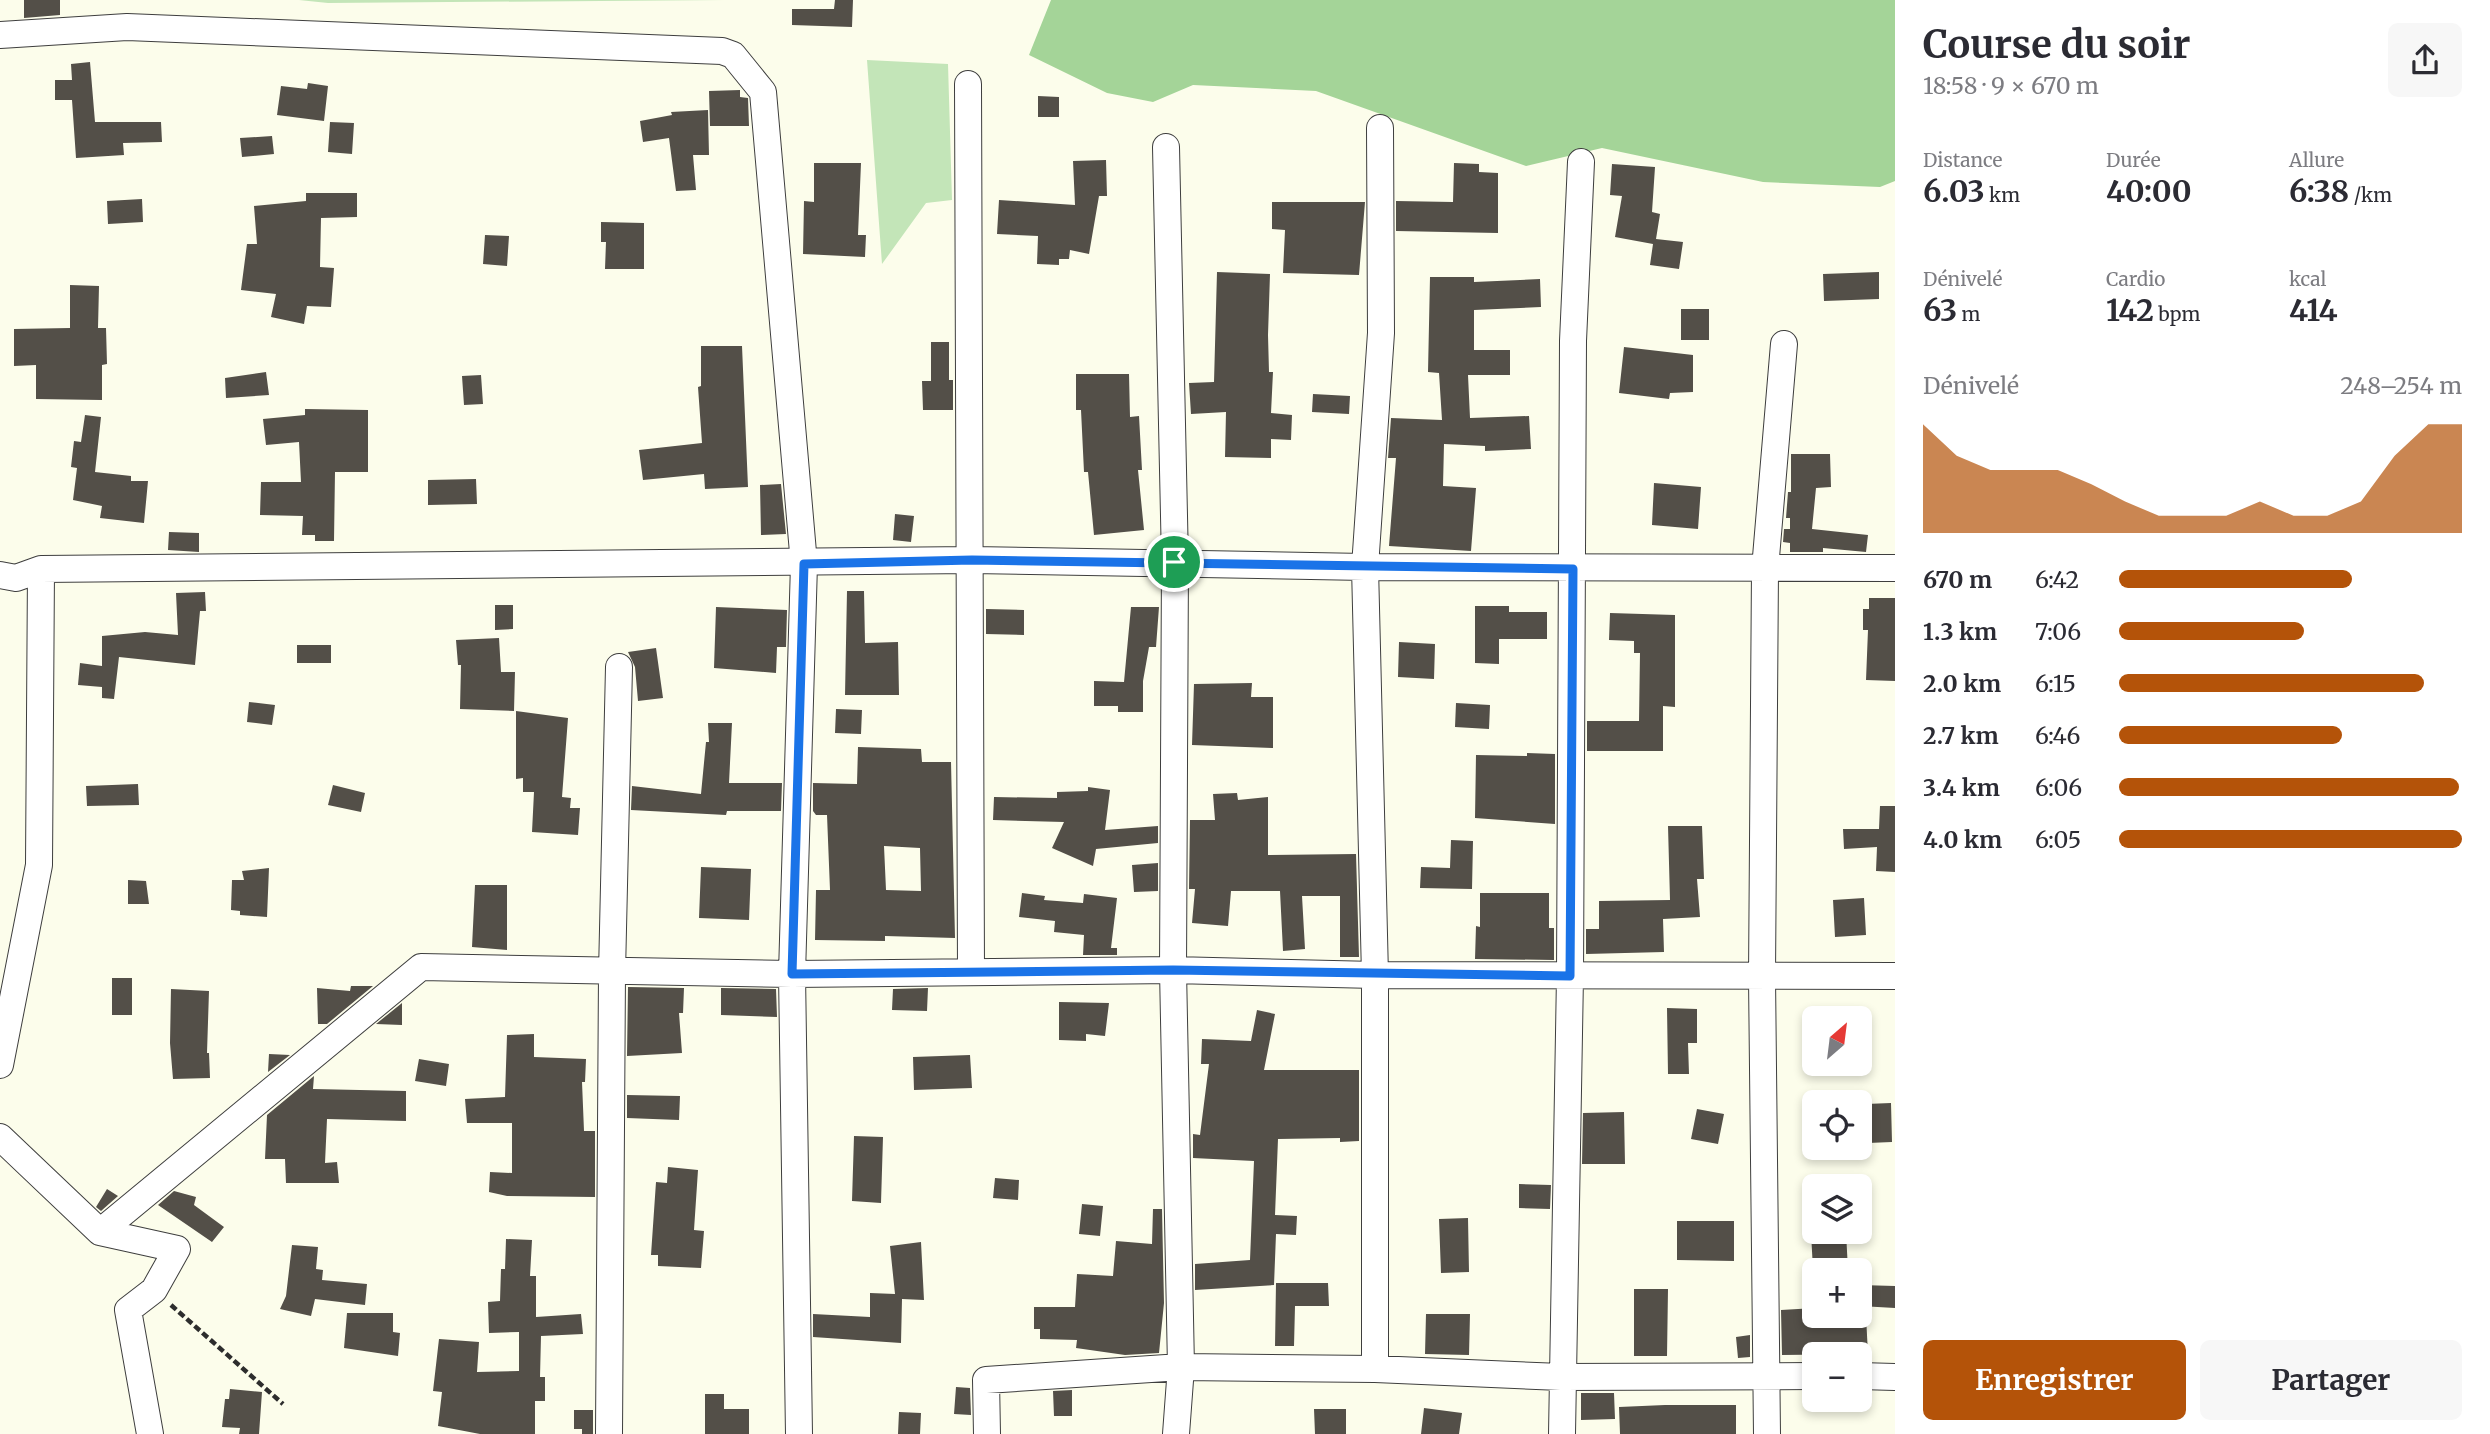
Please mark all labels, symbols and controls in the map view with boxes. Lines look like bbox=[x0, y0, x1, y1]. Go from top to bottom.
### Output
text: Course du soir bbox=[1923, 21, 2190, 68]
button: share bbox=[2388, 23, 2462, 97]
text: 18:58 · 9 × 670 m bbox=[1923, 71, 2099, 100]
text: Distance bbox=[1923, 148, 2002, 172]
text: Durée bbox=[2106, 148, 2161, 172]
text: Allure bbox=[2289, 148, 2344, 172]
text: 6.03 bbox=[1923, 172, 1985, 210]
text: 40:00 bbox=[2106, 172, 2192, 210]
text: 6:38 bbox=[2289, 172, 2349, 210]
text: km bbox=[1985, 183, 2020, 207]
text: /km bbox=[2349, 183, 2392, 207]
text: Dénivelé bbox=[1923, 267, 2002, 291]
text: Cardio bbox=[2106, 267, 2165, 291]
text: kcal bbox=[2289, 267, 2326, 291]
text: 63 bbox=[1923, 291, 1957, 329]
text: 142 bbox=[2106, 291, 2154, 329]
text: 414 bbox=[2289, 291, 2338, 329]
text: m bbox=[1957, 302, 1980, 326]
text: bpm bbox=[2154, 302, 2200, 326]
text: Dénivelé bbox=[1923, 371, 2019, 400]
text: 248–254 m bbox=[2340, 371, 2462, 400]
pin bbox=[1144, 532, 1204, 592]
icon: arrive bbox=[1155, 543, 1193, 581]
text: 670 m bbox=[1923, 565, 1992, 594]
text: 6:42 bbox=[2035, 565, 2079, 594]
text: 1.3 km bbox=[1923, 617, 1997, 646]
text: 7:06 bbox=[2035, 617, 2081, 646]
text: 2.0 km bbox=[1923, 669, 2001, 698]
text: 6:15 bbox=[2035, 669, 2076, 698]
text: 2.7 km bbox=[1923, 721, 1999, 750]
text: 6:46 bbox=[2035, 721, 2081, 750]
text: 3.4 km bbox=[1923, 773, 2000, 802]
text: 6:06 bbox=[2035, 773, 2082, 802]
text: 4.0 km bbox=[1923, 825, 2002, 854]
text: 6:05 bbox=[2035, 825, 2081, 854]
north arrow bbox=[1802, 1006, 1872, 1076]
map controls bbox=[1802, 1006, 1872, 1412]
button: locate bbox=[1802, 1090, 1872, 1160]
button: layers bbox=[1802, 1174, 1872, 1244]
button: + bbox=[1802, 1258, 1872, 1328]
button: Enregistrer bbox=[1923, 1340, 2186, 1420]
button: Partager bbox=[2200, 1340, 2462, 1420]
button: − bbox=[1802, 1342, 1872, 1412]

